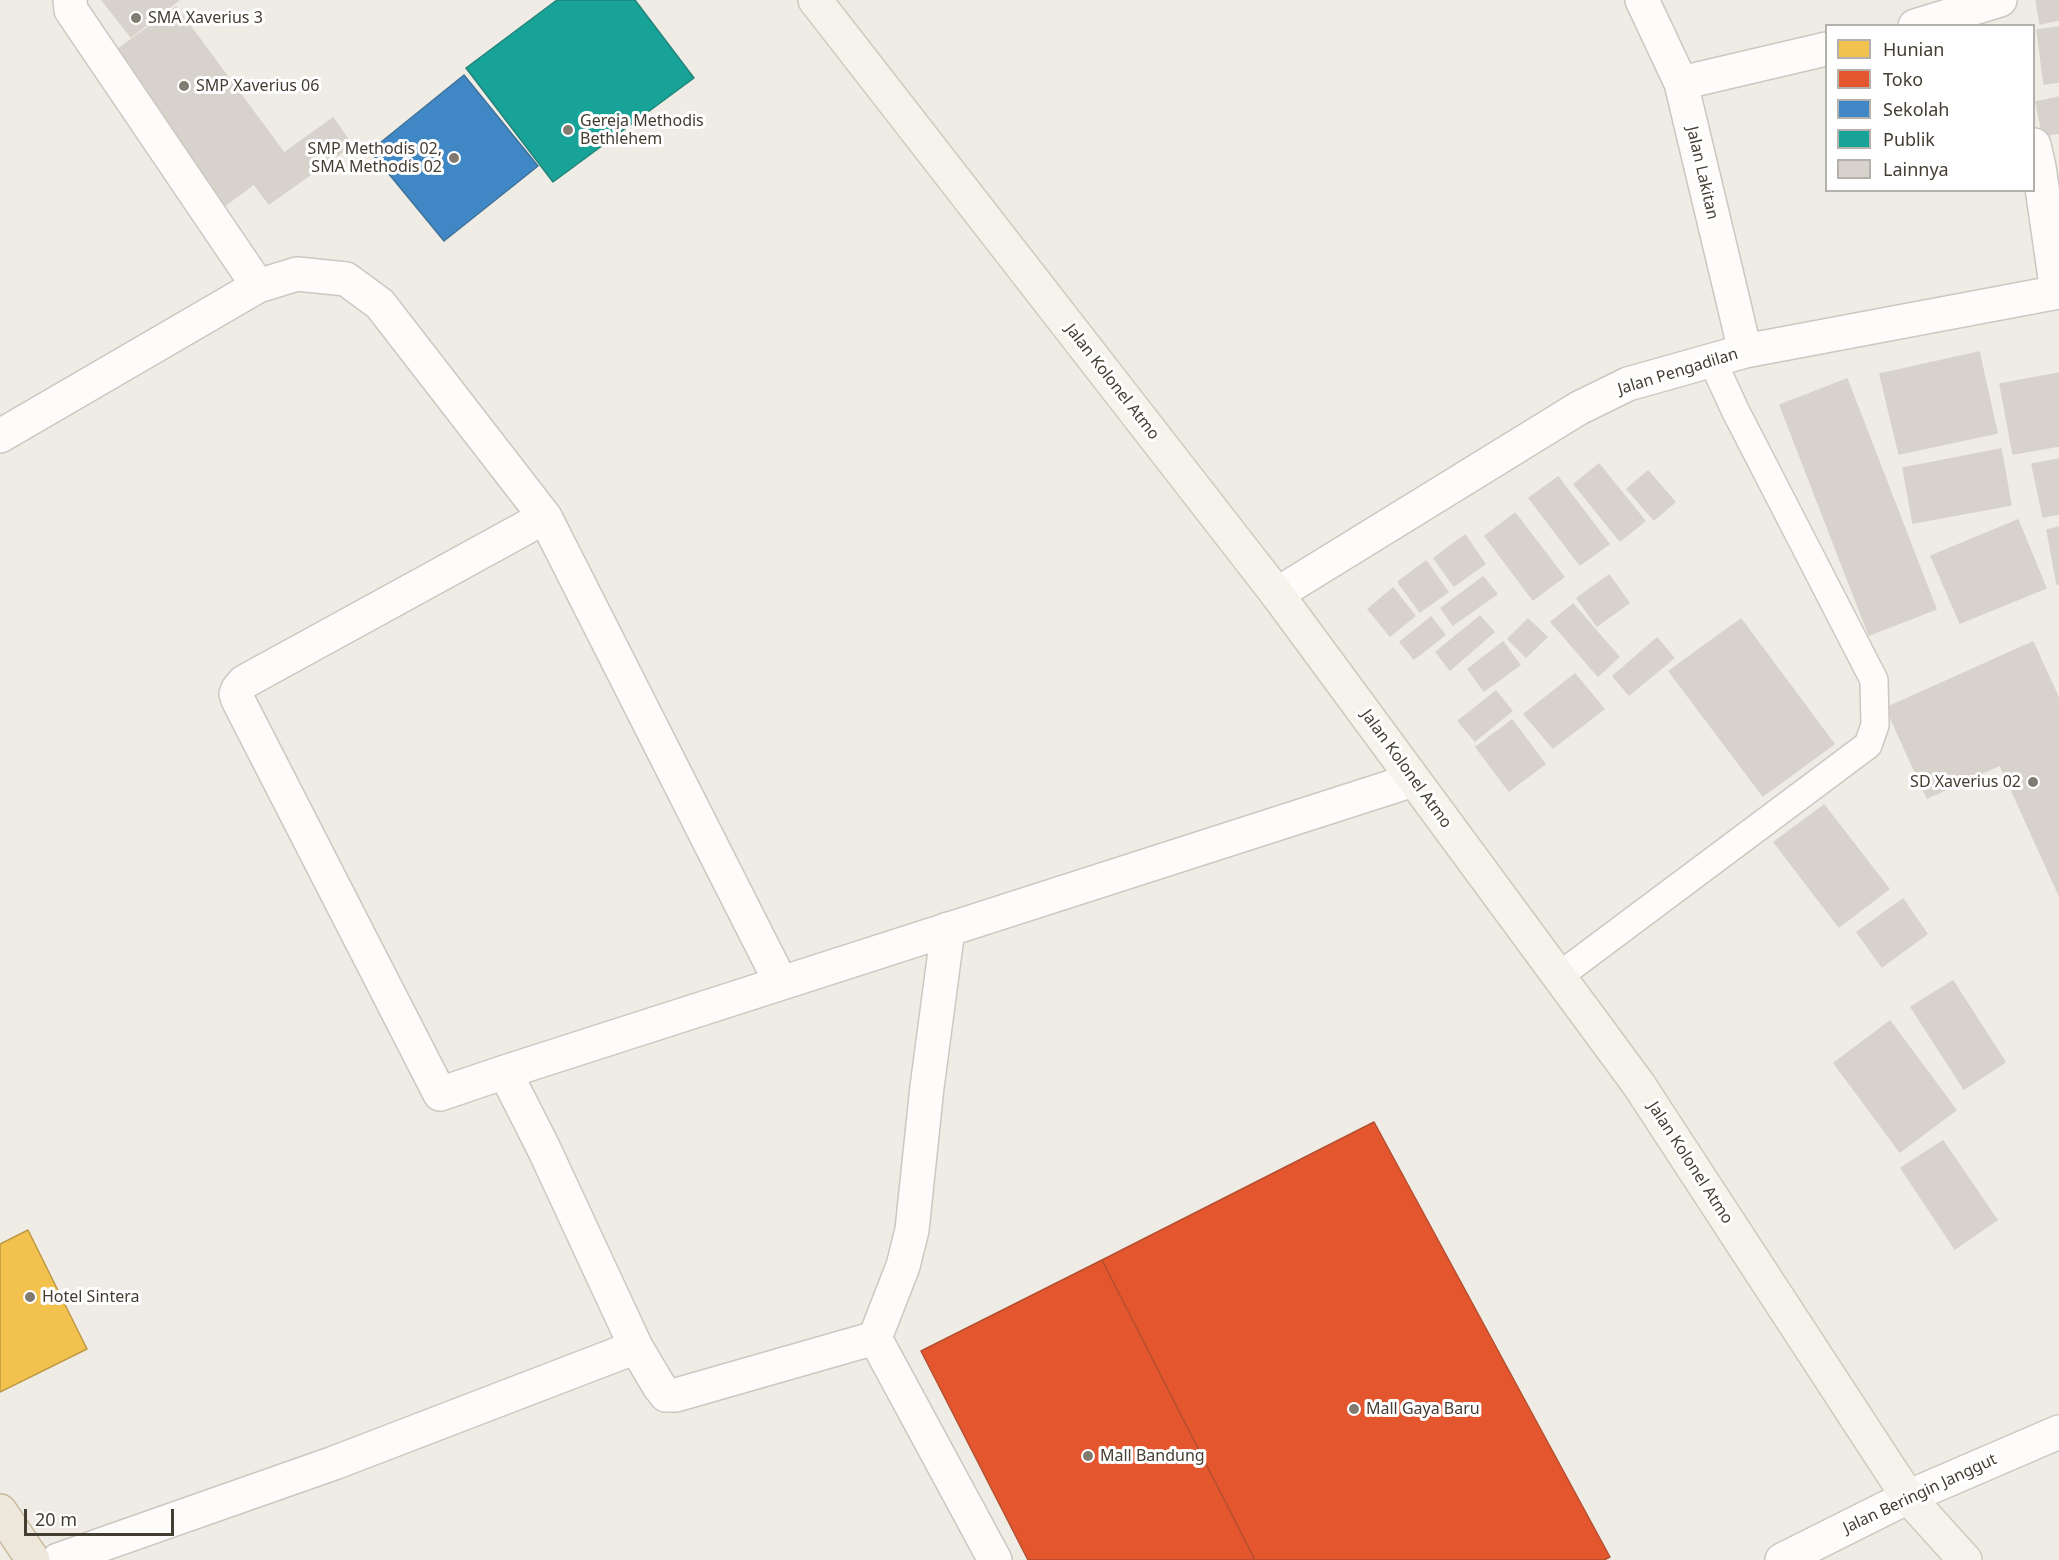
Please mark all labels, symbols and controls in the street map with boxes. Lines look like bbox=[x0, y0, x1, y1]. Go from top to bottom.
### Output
place label: SMA Xaverius 3 bbox=[148, 8, 263, 28]
marker: SMA Xaverius 3 bbox=[129, 11, 143, 25]
legend bbox=[1825, 24, 2035, 192]
text: Hunian bbox=[1883, 37, 1944, 61]
text: Toko bbox=[1883, 67, 1923, 91]
place label: SMP Xaverius 06 bbox=[196, 76, 319, 96]
marker: SMP Xaverius 06 bbox=[177, 79, 191, 93]
text: Sekolah bbox=[1883, 97, 1949, 121]
place label: Gereja Methodis Bethlehem bbox=[580, 111, 704, 149]
marker: Gereja Methodis Bethlehem bbox=[561, 123, 575, 137]
street label: Jalan Lakitan bbox=[1682, 124, 1722, 222]
text: Publik bbox=[1883, 127, 1935, 151]
place label: SMP Methodis 02, SMA Methodis 02 bbox=[308, 139, 442, 177]
marker: SMP Methodis 02, SMA Methodis 02 bbox=[447, 151, 461, 165]
text: Lainnya bbox=[1883, 157, 1949, 181]
street label: Jalan Kolonel Atmo bbox=[1061, 320, 1163, 444]
street label: Jalan Pengadilan bbox=[1615, 345, 1741, 399]
street label: Jalan Kolonel Atmo bbox=[1357, 706, 1455, 832]
place label: SD Xaverius 02 bbox=[1910, 772, 2021, 792]
marker: SD Xaverius 02 bbox=[2026, 775, 2040, 789]
street label: Jalan Kolonel Atmo bbox=[1643, 1098, 1737, 1228]
place label: Hotel Sintera bbox=[42, 1287, 139, 1307]
marker: Hotel Sintera bbox=[23, 1290, 37, 1304]
place label: Mall Gaya Baru bbox=[1366, 1399, 1480, 1419]
marker: Mall Gaya Baru bbox=[1347, 1402, 1361, 1416]
place label: Mall Bandung bbox=[1100, 1446, 1205, 1466]
marker: Mall Bandung bbox=[1081, 1449, 1095, 1463]
street label: Jalan Beringin Janggut bbox=[1840, 1450, 2000, 1538]
scale bar bbox=[27, 1497, 177, 1535]
text: 20 m bbox=[35, 1507, 77, 1531]

